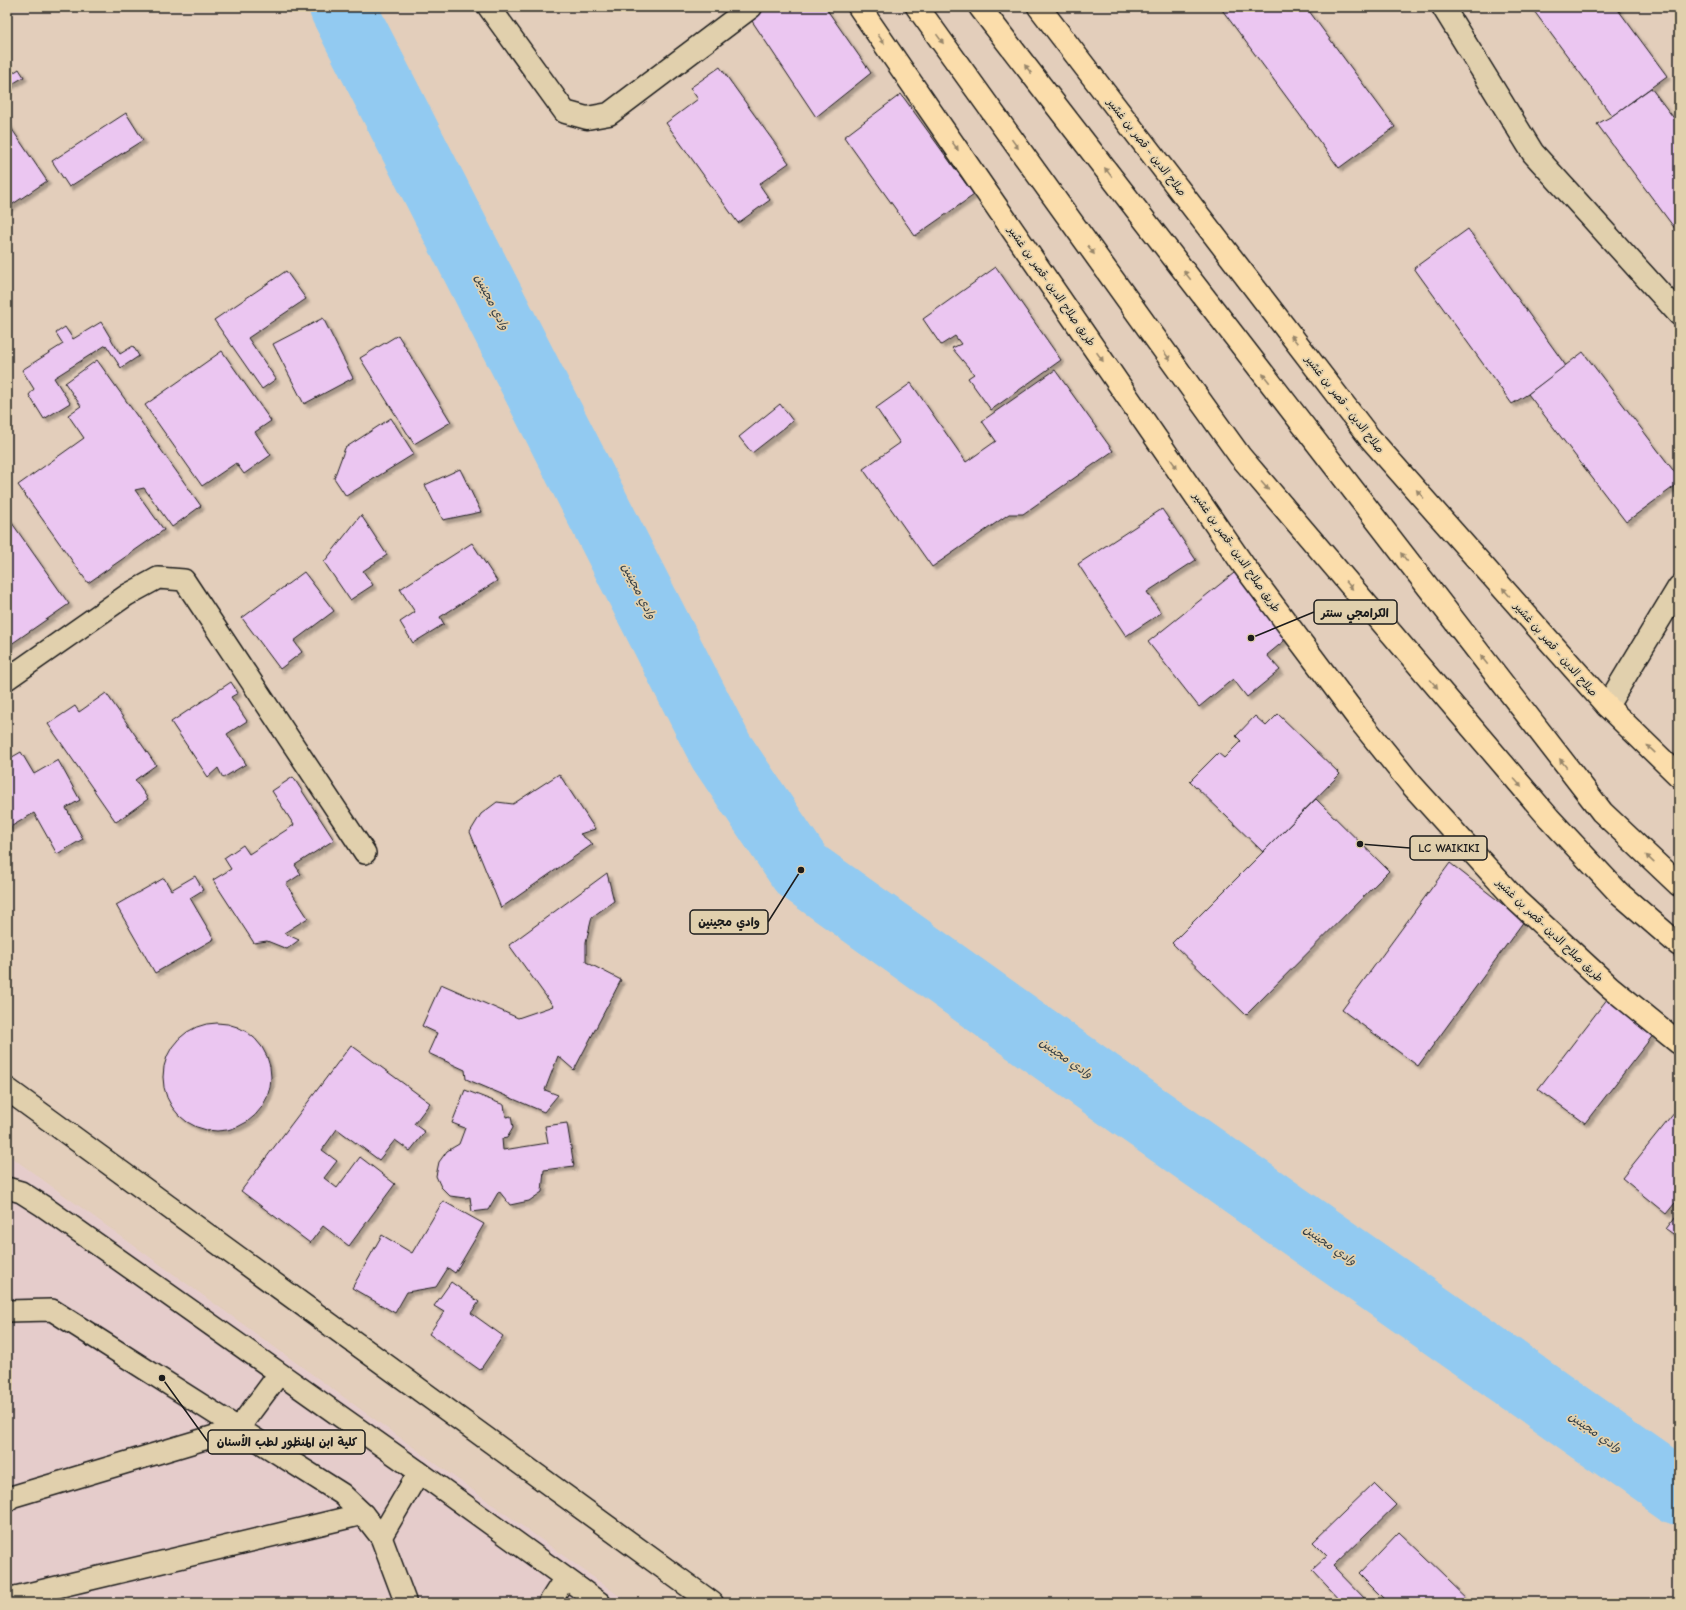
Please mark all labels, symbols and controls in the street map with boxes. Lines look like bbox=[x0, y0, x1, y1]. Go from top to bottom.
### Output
one-way arrow bbox=[936, 33, 944, 44]
one-way arrow bbox=[877, 34, 885, 44]
one-way arrow bbox=[1024, 64, 1032, 74]
street label: صلاح الدين - قصر بن غشير bbox=[1103, 95, 1189, 199]
one-way arrow bbox=[1011, 139, 1020, 150]
one-way arrow bbox=[951, 141, 959, 151]
one-way arrow bbox=[1103, 166, 1112, 177]
street label: طريق صلاح الدين -قصر بن غشير bbox=[1004, 223, 1098, 349]
one-way arrow bbox=[1087, 245, 1095, 255]
one-way arrow bbox=[1183, 269, 1191, 280]
water label: وادي مجينين bbox=[470, 272, 512, 334]
one-way arrow bbox=[1290, 333, 1298, 344]
one-way arrow bbox=[1163, 350, 1171, 361]
one-way arrow bbox=[1096, 352, 1104, 362]
street label: صلاح الدين - قصر بن غشير bbox=[1301, 352, 1387, 456]
one-way arrow bbox=[1262, 372, 1271, 383]
one-way arrow bbox=[1170, 458, 1178, 469]
one-way arrow bbox=[1260, 481, 1269, 491]
street label: طريق صلاح الدين -قصر بن غشير bbox=[1189, 489, 1283, 615]
one-way arrow bbox=[1415, 489, 1424, 499]
one-way arrow bbox=[1400, 551, 1409, 562]
water label: وادي مجينين bbox=[617, 561, 659, 623]
one-way arrow bbox=[1345, 580, 1354, 590]
one-way arrow bbox=[1501, 586, 1510, 597]
street label: صلاح الدين - قصر بن غشير bbox=[1510, 599, 1600, 700]
callout: الكرامجي سنتر bbox=[1314, 600, 1397, 624]
text: الكرامجي سنتر bbox=[1320, 606, 1389, 624]
one-way arrow bbox=[1480, 654, 1488, 665]
one-way arrow bbox=[1429, 678, 1438, 689]
one-way arrow bbox=[1646, 744, 1656, 754]
one-way arrow bbox=[1559, 757, 1568, 768]
one-way arrow bbox=[1514, 777, 1523, 788]
callout: LC WAIKIKI bbox=[1410, 836, 1487, 860]
text: LC WAIKIKI bbox=[1418, 841, 1480, 855]
one-way arrow bbox=[1645, 854, 1655, 864]
street label: طريق صلاح الدين -قصر بن غشير bbox=[1492, 875, 1606, 986]
callout: وادي مجينين bbox=[690, 910, 768, 934]
text: وادي مجينين bbox=[698, 915, 760, 931]
water label: وادي مجينين bbox=[1036, 1035, 1095, 1083]
water label: وادي مجينين bbox=[1300, 1222, 1359, 1270]
water label: وادي مجينين bbox=[1565, 1409, 1624, 1457]
callout: كلية ابن المنظور لطب الأسنان bbox=[208, 1430, 365, 1454]
text: كلية ابن المنظور لطب الأسنان bbox=[217, 1433, 358, 1450]

